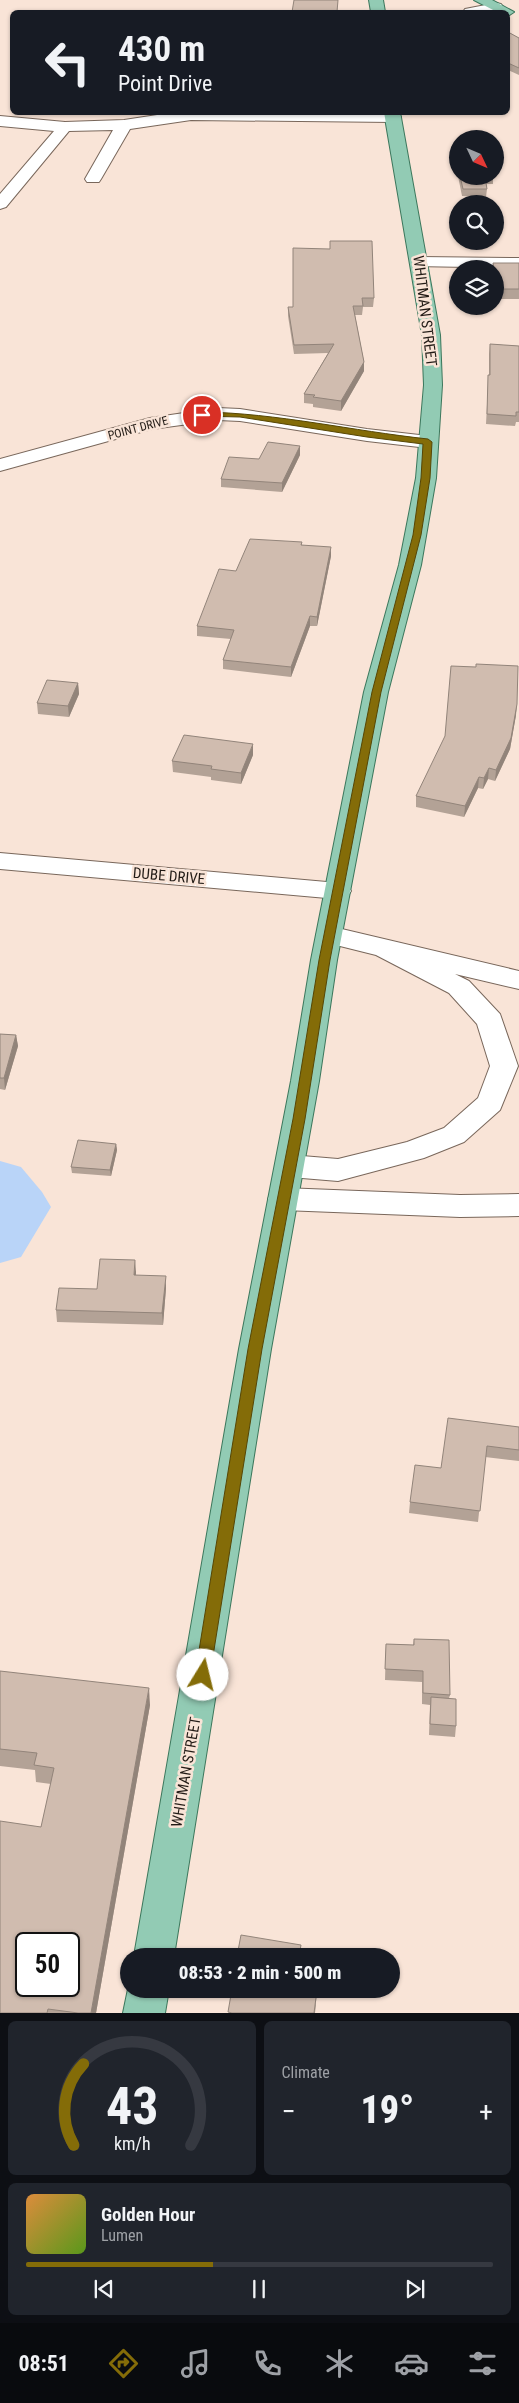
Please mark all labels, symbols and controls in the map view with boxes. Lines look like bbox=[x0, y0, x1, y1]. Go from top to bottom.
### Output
text: 430 m bbox=[118, 29, 205, 70]
icon: left bbox=[35, 30, 100, 95]
text: Point Drive bbox=[118, 71, 212, 96]
north arrow bbox=[449, 130, 504, 185]
map controls bbox=[449, 130, 504, 315]
button: search bbox=[449, 195, 504, 250]
street label: WHITMAN STREET bbox=[409, 255, 441, 368]
button: layers bbox=[449, 260, 504, 315]
pin bbox=[181, 394, 223, 436]
icon: arrive bbox=[188, 401, 216, 429]
street label: POINT DRIVE bbox=[106, 413, 170, 443]
street label: DUBE DRIVE bbox=[132, 864, 206, 888]
position arrow bbox=[176, 1648, 228, 1700]
street label: WHITMAN STREET bbox=[167, 1715, 205, 1828]
speed limit sign: 50 bbox=[15, 1932, 80, 1997]
text: 08:53 · 2 min · 500 m bbox=[179, 1961, 341, 1984]
text: Climate bbox=[282, 2063, 330, 2082]
text: 43 bbox=[105, 2076, 158, 2137]
text: 19° bbox=[361, 2088, 414, 2132]
text: − bbox=[282, 2095, 296, 2128]
text: + bbox=[479, 2095, 493, 2128]
text: km/h bbox=[113, 2133, 150, 2154]
text: Golden Hour bbox=[101, 2203, 195, 2226]
text: Lumen bbox=[101, 2226, 143, 2245]
icon: previous bbox=[90, 2275, 118, 2303]
icon: pause bbox=[245, 2275, 273, 2303]
icon: next bbox=[401, 2275, 429, 2303]
icon: directions bbox=[106, 2346, 141, 2381]
icon: music bbox=[178, 2346, 213, 2381]
icon: phone bbox=[250, 2346, 285, 2381]
icon: climate bbox=[322, 2346, 357, 2381]
icon: car bbox=[394, 2346, 429, 2381]
icon: filters bbox=[465, 2346, 500, 2381]
text: 08:51 bbox=[18, 2351, 69, 2376]

